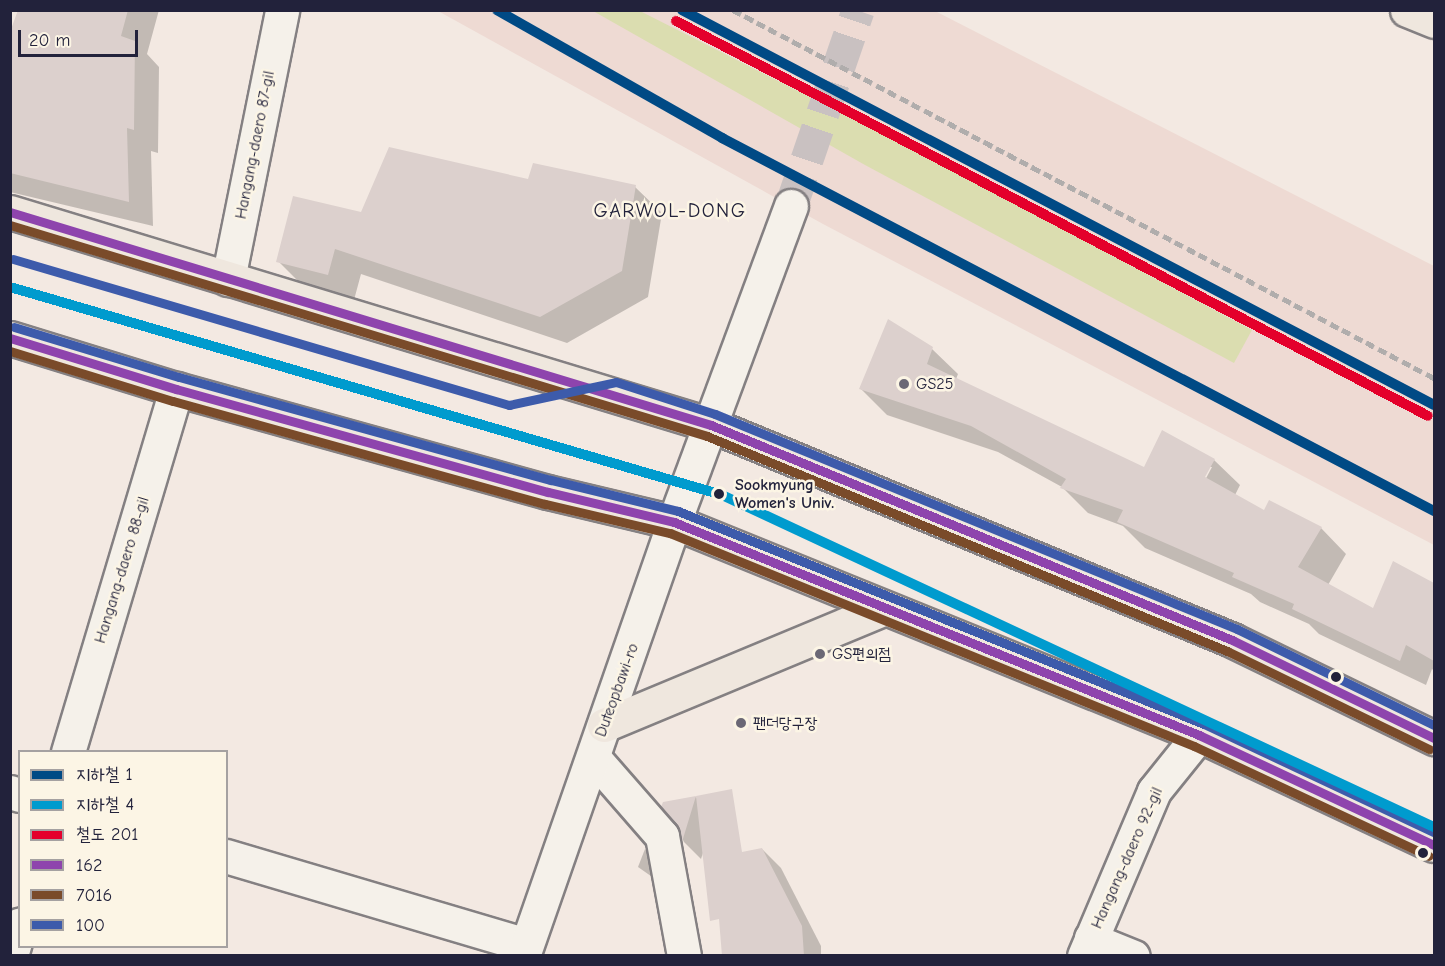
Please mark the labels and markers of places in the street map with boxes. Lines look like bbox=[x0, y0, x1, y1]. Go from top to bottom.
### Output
place label: GS25 bbox=[916, 374, 953, 394]
marker: GS25 bbox=[897, 377, 911, 391]
place label: Sookmyung Women's Univ. bbox=[735, 475, 834, 513]
marker: Sookmyung Women's Univ. bbox=[708, 483, 730, 505]
place label: GS편의점 bbox=[832, 644, 891, 664]
marker: GS편의점 bbox=[813, 647, 827, 661]
unlabelled marker bbox=[1330, 671, 1342, 683]
place label: 팬더당구장 bbox=[753, 713, 817, 733]
marker: 팬더당구장 bbox=[734, 716, 748, 730]
unlabelled marker bbox=[1417, 847, 1429, 859]

